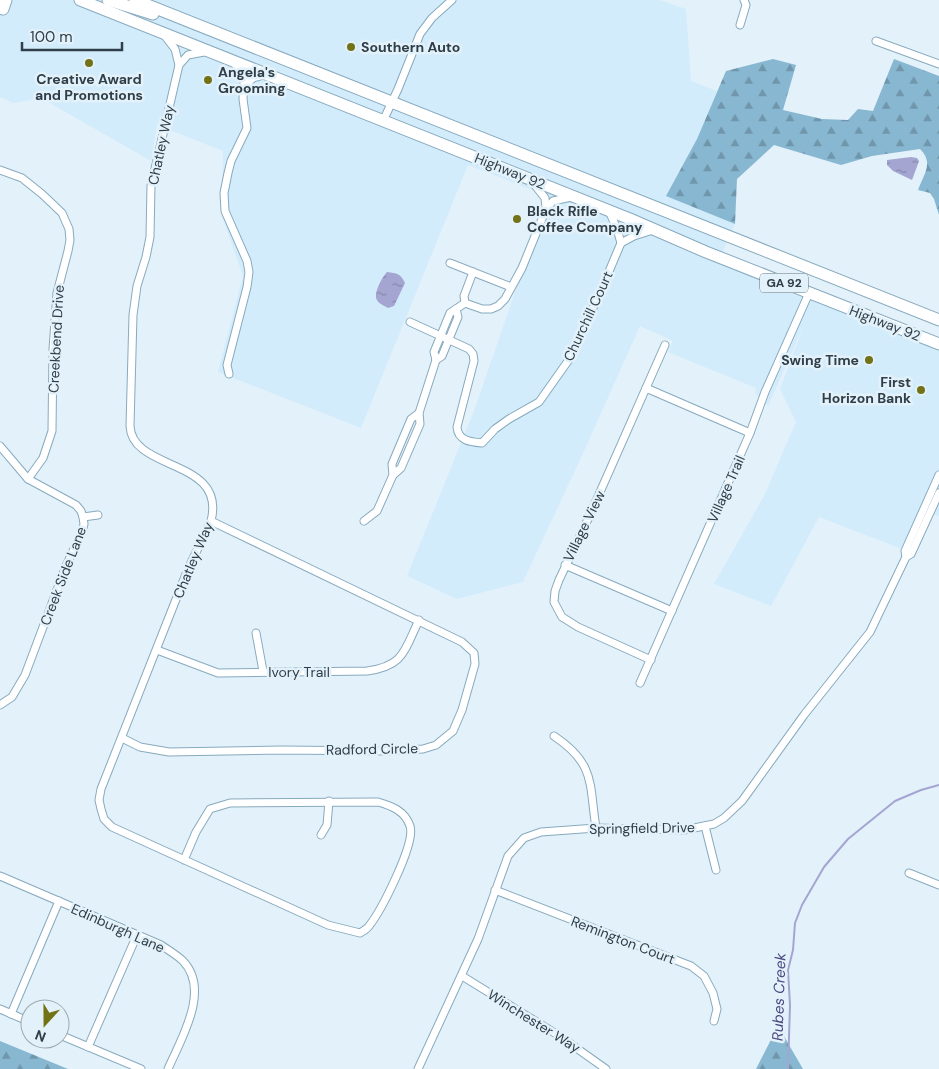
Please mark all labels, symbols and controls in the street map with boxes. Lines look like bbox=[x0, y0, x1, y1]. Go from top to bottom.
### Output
scale bar bbox=[22, 20, 122, 52]
text: 100 m bbox=[30, 27, 73, 47]
place label: Southern Auto bbox=[361, 38, 460, 56]
marker: Southern Auto bbox=[345, 41, 357, 53]
marker: Creative Award and Promotions bbox=[83, 57, 95, 69]
place label: Angela's Grooming bbox=[218, 63, 286, 97]
place label: Creative Award and Promotions bbox=[35, 70, 143, 104]
marker: Angela's Grooming bbox=[202, 74, 214, 86]
street label: Chatley Way bbox=[144, 103, 178, 187]
street label: Highway 92 bbox=[472, 149, 548, 193]
place label: Black Rifle Coffee Company bbox=[527, 202, 643, 236]
marker: Black Rifle Coffee Company bbox=[511, 213, 523, 225]
street label: Churchill Court bbox=[559, 268, 617, 364]
road number: GA 92 bbox=[760, 274, 808, 292]
street label: Creekbend Drive bbox=[44, 284, 68, 394]
street label: Highway 92 bbox=[847, 301, 923, 345]
place label: Swing Time bbox=[781, 351, 859, 369]
marker: Swing Time bbox=[863, 354, 875, 366]
place label: First Horizon Bank bbox=[822, 373, 911, 407]
marker: First Horizon Bank bbox=[915, 384, 927, 396]
street label: Village Trail bbox=[703, 452, 749, 526]
street label: Village View bbox=[559, 487, 609, 564]
street label: Chatley Way bbox=[169, 519, 217, 601]
street label: Creek Side Lane bbox=[36, 524, 90, 628]
street label: Ivory Trail bbox=[268, 663, 330, 681]
street label: Radford Circle bbox=[326, 739, 418, 759]
street label: Springfield Drive bbox=[589, 818, 695, 838]
street label: Edinburgh Lane bbox=[68, 899, 168, 957]
street label: Remington Court bbox=[568, 912, 678, 968]
water label: Rubes Creek bbox=[767, 952, 791, 1041]
street label: Winchester Way bbox=[484, 985, 584, 1057]
north arrow bbox=[20, 999, 70, 1049]
text: N bbox=[32, 1026, 48, 1046]

